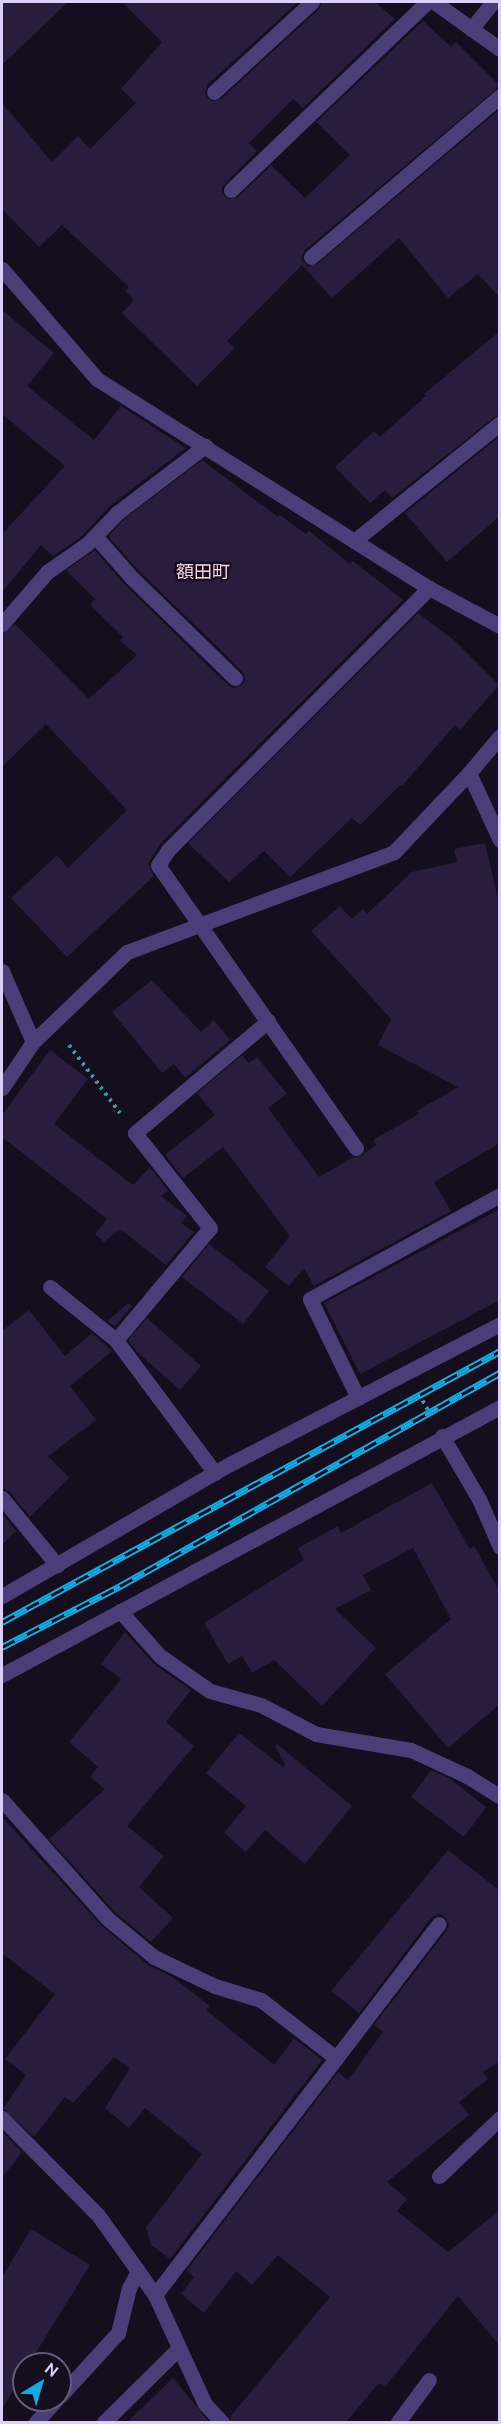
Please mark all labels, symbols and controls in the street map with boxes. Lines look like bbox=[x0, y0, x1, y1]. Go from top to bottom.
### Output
district label: 額田町 bbox=[176, 560, 230, 582]
north arrow bbox=[12, 2352, 72, 2412]
text: N bbox=[42, 2359, 62, 2380]

